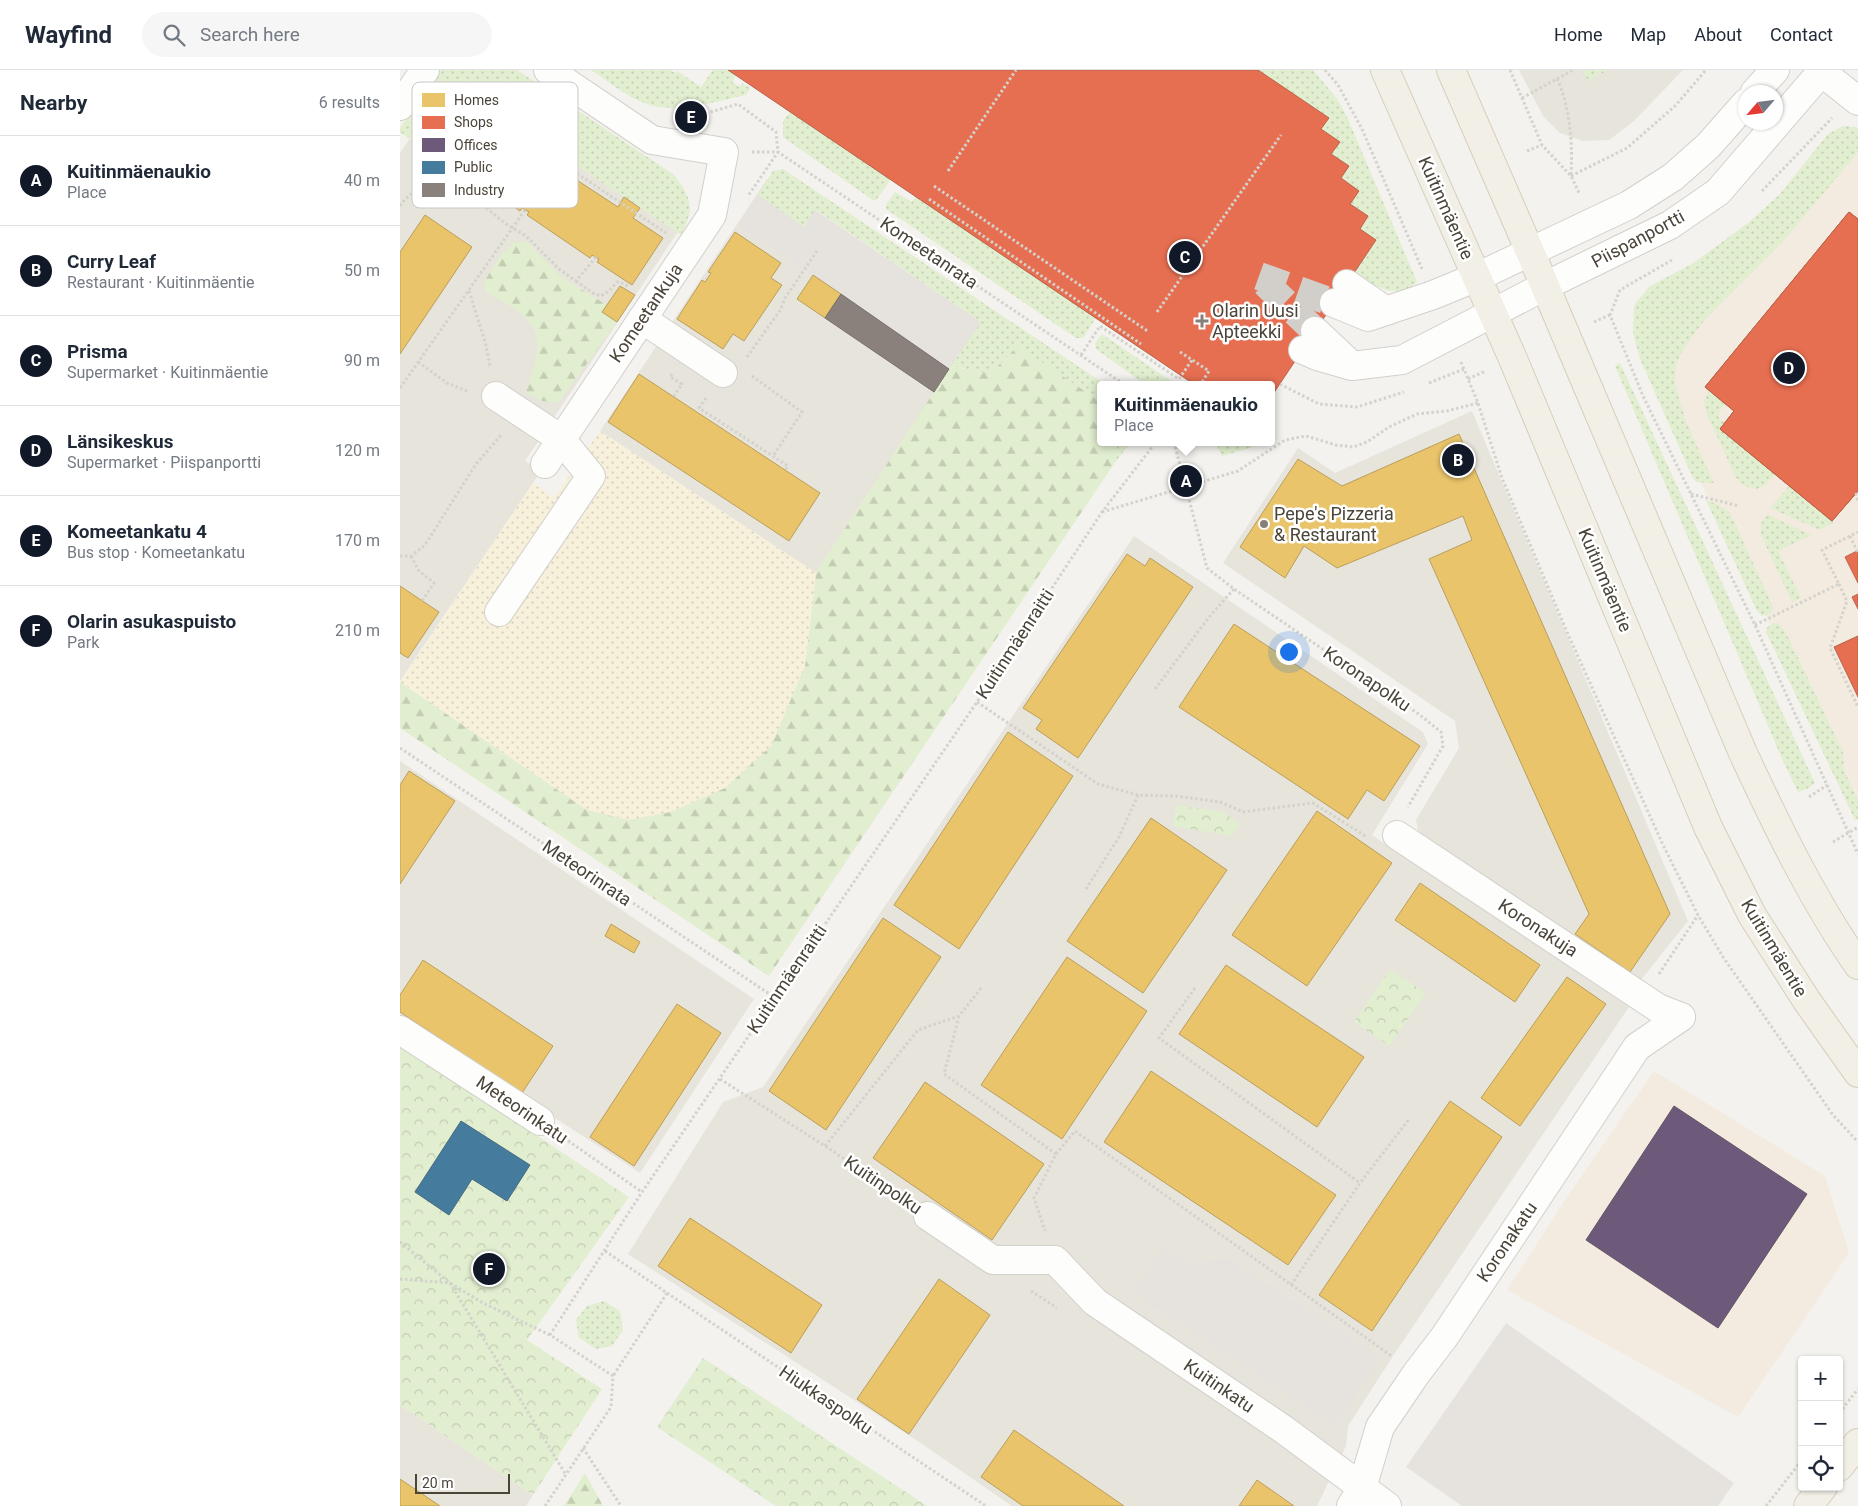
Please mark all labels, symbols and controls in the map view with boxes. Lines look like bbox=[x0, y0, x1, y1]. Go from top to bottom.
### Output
search box bbox=[142, 12, 492, 57]
text: Wayfind bbox=[25, 21, 112, 49]
icon: search bbox=[160, 21, 188, 49]
text: Search here bbox=[200, 23, 300, 46]
text: Home bbox=[1554, 24, 1603, 45]
text: Map bbox=[1631, 24, 1666, 45]
text: About bbox=[1694, 24, 1742, 45]
text: Contact bbox=[1770, 24, 1833, 45]
legend bbox=[412, 82, 578, 208]
north arrow bbox=[1738, 85, 1783, 130]
text: Nearby bbox=[20, 91, 87, 115]
text: Homes bbox=[454, 92, 499, 108]
text: 6 results bbox=[319, 93, 380, 112]
pin: E bbox=[675, 98, 707, 136]
text: Shops bbox=[454, 114, 493, 130]
text: Offices bbox=[454, 137, 498, 153]
street label: Kuitinmäentie bbox=[1414, 153, 1479, 263]
text: Public bbox=[454, 159, 493, 175]
text: Kuitinmäenaukio bbox=[67, 160, 211, 183]
text: A bbox=[31, 171, 41, 190]
text: 40 m bbox=[344, 171, 380, 190]
text: Industry bbox=[454, 182, 505, 198]
text: Place bbox=[67, 183, 107, 202]
street label: Piispanportti bbox=[1588, 205, 1688, 272]
street label: Komeetanrata bbox=[877, 212, 982, 293]
pin: C bbox=[1169, 238, 1201, 276]
text: Curry Leaf bbox=[67, 250, 156, 273]
street label: Komeetankuja bbox=[605, 259, 686, 366]
text: B bbox=[31, 261, 41, 280]
text: 50 m bbox=[344, 261, 380, 280]
text: Restaurant · Kuitinmäentie bbox=[67, 273, 255, 292]
place label: Olarin Uusi Apteekki bbox=[1212, 300, 1299, 342]
marker: Olarin Uusi Apteekki bbox=[1196, 315, 1208, 327]
text: Prisma bbox=[67, 340, 128, 363]
pin: D bbox=[1773, 349, 1805, 387]
text: C bbox=[31, 351, 41, 370]
text: 90 m bbox=[344, 351, 380, 370]
text: Supermarket · Kuitinmäentie bbox=[67, 363, 268, 382]
popup bbox=[1097, 381, 1275, 446]
text: Kuitinmäenaukio bbox=[1114, 393, 1258, 416]
text: Place bbox=[1114, 416, 1154, 435]
text: Länsikeskus bbox=[67, 430, 173, 453]
text: D bbox=[31, 441, 41, 460]
text: 120 m bbox=[335, 441, 380, 460]
pin: B bbox=[1442, 441, 1474, 479]
text: Supermarket · Piispanportti bbox=[67, 453, 261, 472]
pin: A bbox=[1170, 462, 1202, 500]
place label: Pepe's Pizzeria & Restaurant bbox=[1274, 503, 1394, 545]
marker: Pepe's Pizzeria & Restaurant bbox=[1258, 518, 1270, 530]
text: Komeetankatu 4 bbox=[67, 520, 207, 543]
street label: Kuitinmäentie bbox=[1574, 525, 1637, 635]
text: E bbox=[32, 531, 41, 550]
text: 170 m bbox=[335, 531, 380, 550]
text: Bus stop · Komeetankatu bbox=[67, 543, 245, 562]
street label: Kuitinmäenraitti bbox=[971, 585, 1058, 703]
text: Olarin asukaspuisto bbox=[67, 610, 236, 633]
text: F bbox=[32, 621, 40, 640]
text: 210 m bbox=[335, 621, 380, 640]
text: Park bbox=[67, 633, 99, 652]
your location bbox=[1276, 639, 1302, 665]
street label: Koronapolku bbox=[1320, 642, 1415, 716]
street label: Meteorinrata bbox=[539, 835, 636, 910]
street label: Koronakuja bbox=[1495, 894, 1582, 961]
street label: Kuitinmäentie bbox=[1737, 895, 1812, 1001]
street label: Kuitinmäenraitti bbox=[742, 920, 831, 1037]
street label: Meteorinkatu bbox=[472, 1071, 572, 1148]
street label: Kuitinpolku bbox=[840, 1151, 926, 1218]
street label: Koronakatu bbox=[1472, 1198, 1541, 1286]
pin: F bbox=[473, 1250, 505, 1288]
street label: Kuitinkatu bbox=[1180, 1354, 1258, 1417]
map controls bbox=[1798, 1356, 1843, 1491]
button: + bbox=[1798, 1356, 1843, 1401]
street label: Hiukkaspolku bbox=[776, 1361, 877, 1439]
button: − bbox=[1798, 1401, 1843, 1446]
button: locate bbox=[1798, 1446, 1843, 1491]
scale bar bbox=[415, 1471, 510, 1494]
text: 20 m bbox=[422, 1475, 454, 1491]

